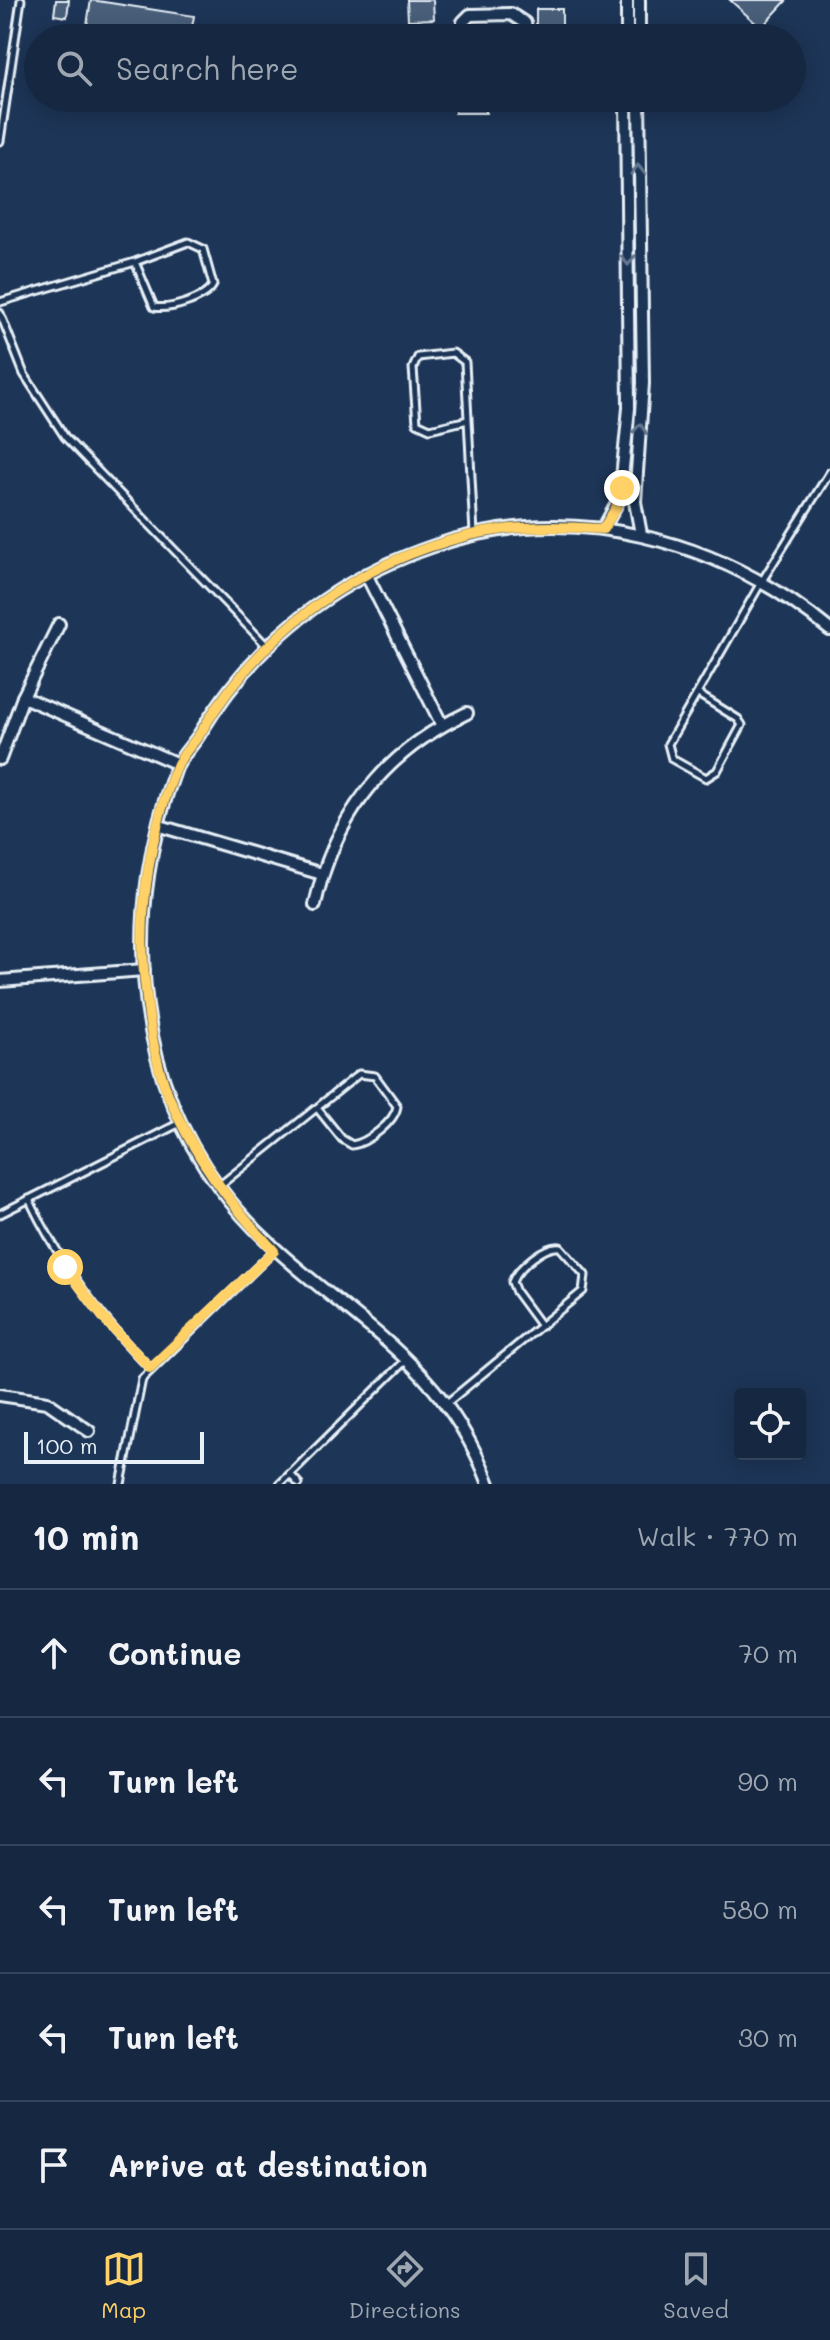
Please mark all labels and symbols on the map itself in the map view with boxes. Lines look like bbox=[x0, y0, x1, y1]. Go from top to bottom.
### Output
one-way arrow bbox=[630, 163, 647, 176]
one-way arrow bbox=[619, 254, 636, 267]
one-way arrow bbox=[631, 422, 648, 435]
route end bbox=[604, 470, 640, 506]
route start bbox=[47, 1249, 83, 1285]
scale bar bbox=[24, 1428, 204, 1464]

